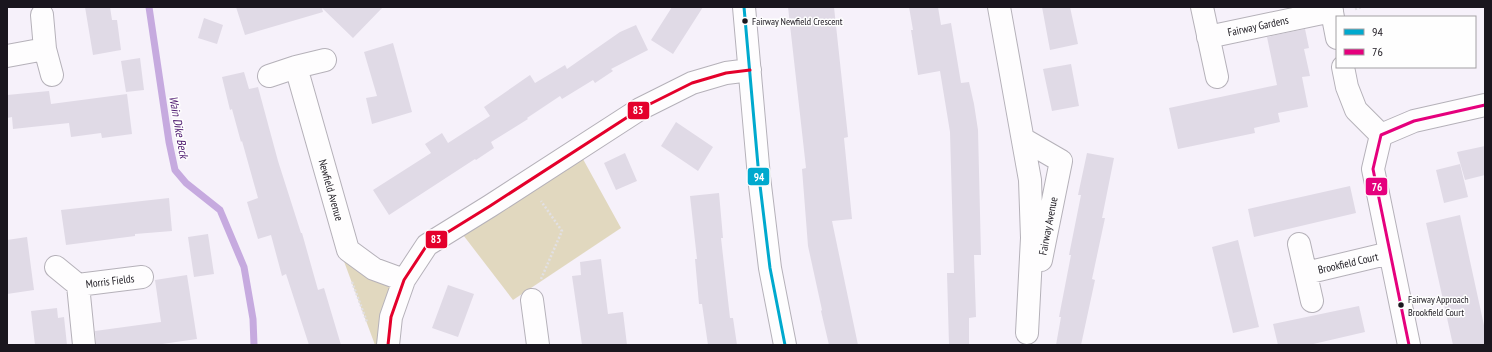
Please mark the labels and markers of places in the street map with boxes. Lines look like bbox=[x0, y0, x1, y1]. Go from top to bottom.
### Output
place label: Fairway Newfield Crescent bbox=[752, 15, 843, 28]
marker: Fairway Newfield Crescent bbox=[740, 16, 750, 26]
place label: Fairway Approach Brookfield Court bbox=[1408, 293, 1469, 319]
marker: Fairway Approach Brookfield Court bbox=[1396, 300, 1406, 310]

